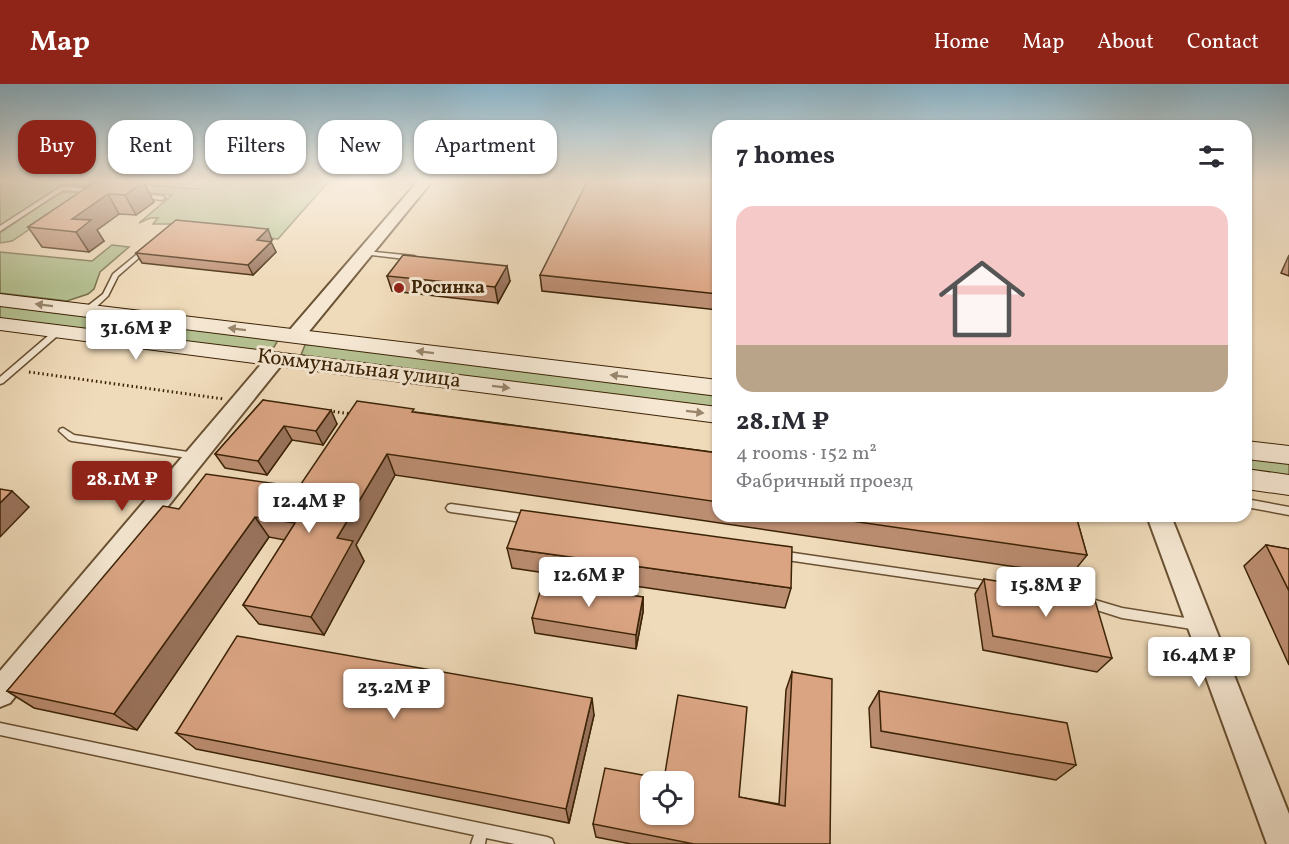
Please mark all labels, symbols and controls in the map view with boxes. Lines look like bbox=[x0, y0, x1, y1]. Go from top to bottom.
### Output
text: Map bbox=[30, 23, 90, 62]
text: Home bbox=[934, 28, 989, 57]
text: Map bbox=[1022, 28, 1064, 57]
text: About bbox=[1097, 28, 1154, 57]
text: Contact bbox=[1187, 28, 1259, 57]
chip: Buy bbox=[18, 120, 96, 174]
chip: Rent bbox=[108, 120, 193, 174]
chip: Filters bbox=[205, 120, 306, 174]
chip: New bbox=[318, 120, 402, 174]
chip: Apartment bbox=[414, 120, 557, 174]
text: 7 homes bbox=[736, 138, 835, 174]
icon: filters bbox=[1195, 140, 1228, 173]
icon: home bbox=[928, 245, 1036, 353]
place label: Росинка bbox=[411, 276, 485, 301]
marker: Росинка bbox=[392, 281, 406, 295]
one-way arrow bbox=[34, 300, 53, 310]
pin: 31.6M ₽ bbox=[81, 310, 191, 361]
text: 31.6M ₽ bbox=[100, 315, 172, 343]
one-way arrow bbox=[228, 324, 247, 334]
street label: Коммунальная улица bbox=[255, 342, 463, 396]
one-way arrow bbox=[416, 347, 435, 357]
one-way arrow bbox=[609, 371, 628, 381]
one-way arrow bbox=[492, 382, 511, 392]
text: 28.1M ₽ bbox=[736, 404, 829, 440]
one-way arrow bbox=[685, 407, 704, 416]
text: 4 rooms · 152 m² bbox=[736, 440, 877, 468]
pin: 28.1M ₽ bbox=[67, 461, 177, 512]
text: 28.1M ₽ bbox=[86, 466, 158, 494]
text: Фабричный проезд bbox=[736, 468, 913, 496]
pin: 12.4M ₽ bbox=[254, 483, 364, 534]
text: 12.4M ₽ bbox=[272, 488, 346, 516]
pin: 12.6M ₽ bbox=[534, 557, 644, 608]
text: 12.6M ₽ bbox=[553, 562, 625, 590]
pin: 15.8M ₽ bbox=[991, 567, 1101, 618]
text: 15.8M ₽ bbox=[1010, 572, 1082, 600]
pin: 16.4M ₽ bbox=[1144, 637, 1254, 688]
text: 16.4M ₽ bbox=[1162, 642, 1236, 670]
pin: 23.2M ₽ bbox=[339, 669, 449, 720]
text: 23.2M ₽ bbox=[357, 674, 431, 702]
map controls bbox=[640, 771, 694, 825]
button: locate bbox=[640, 771, 694, 825]

